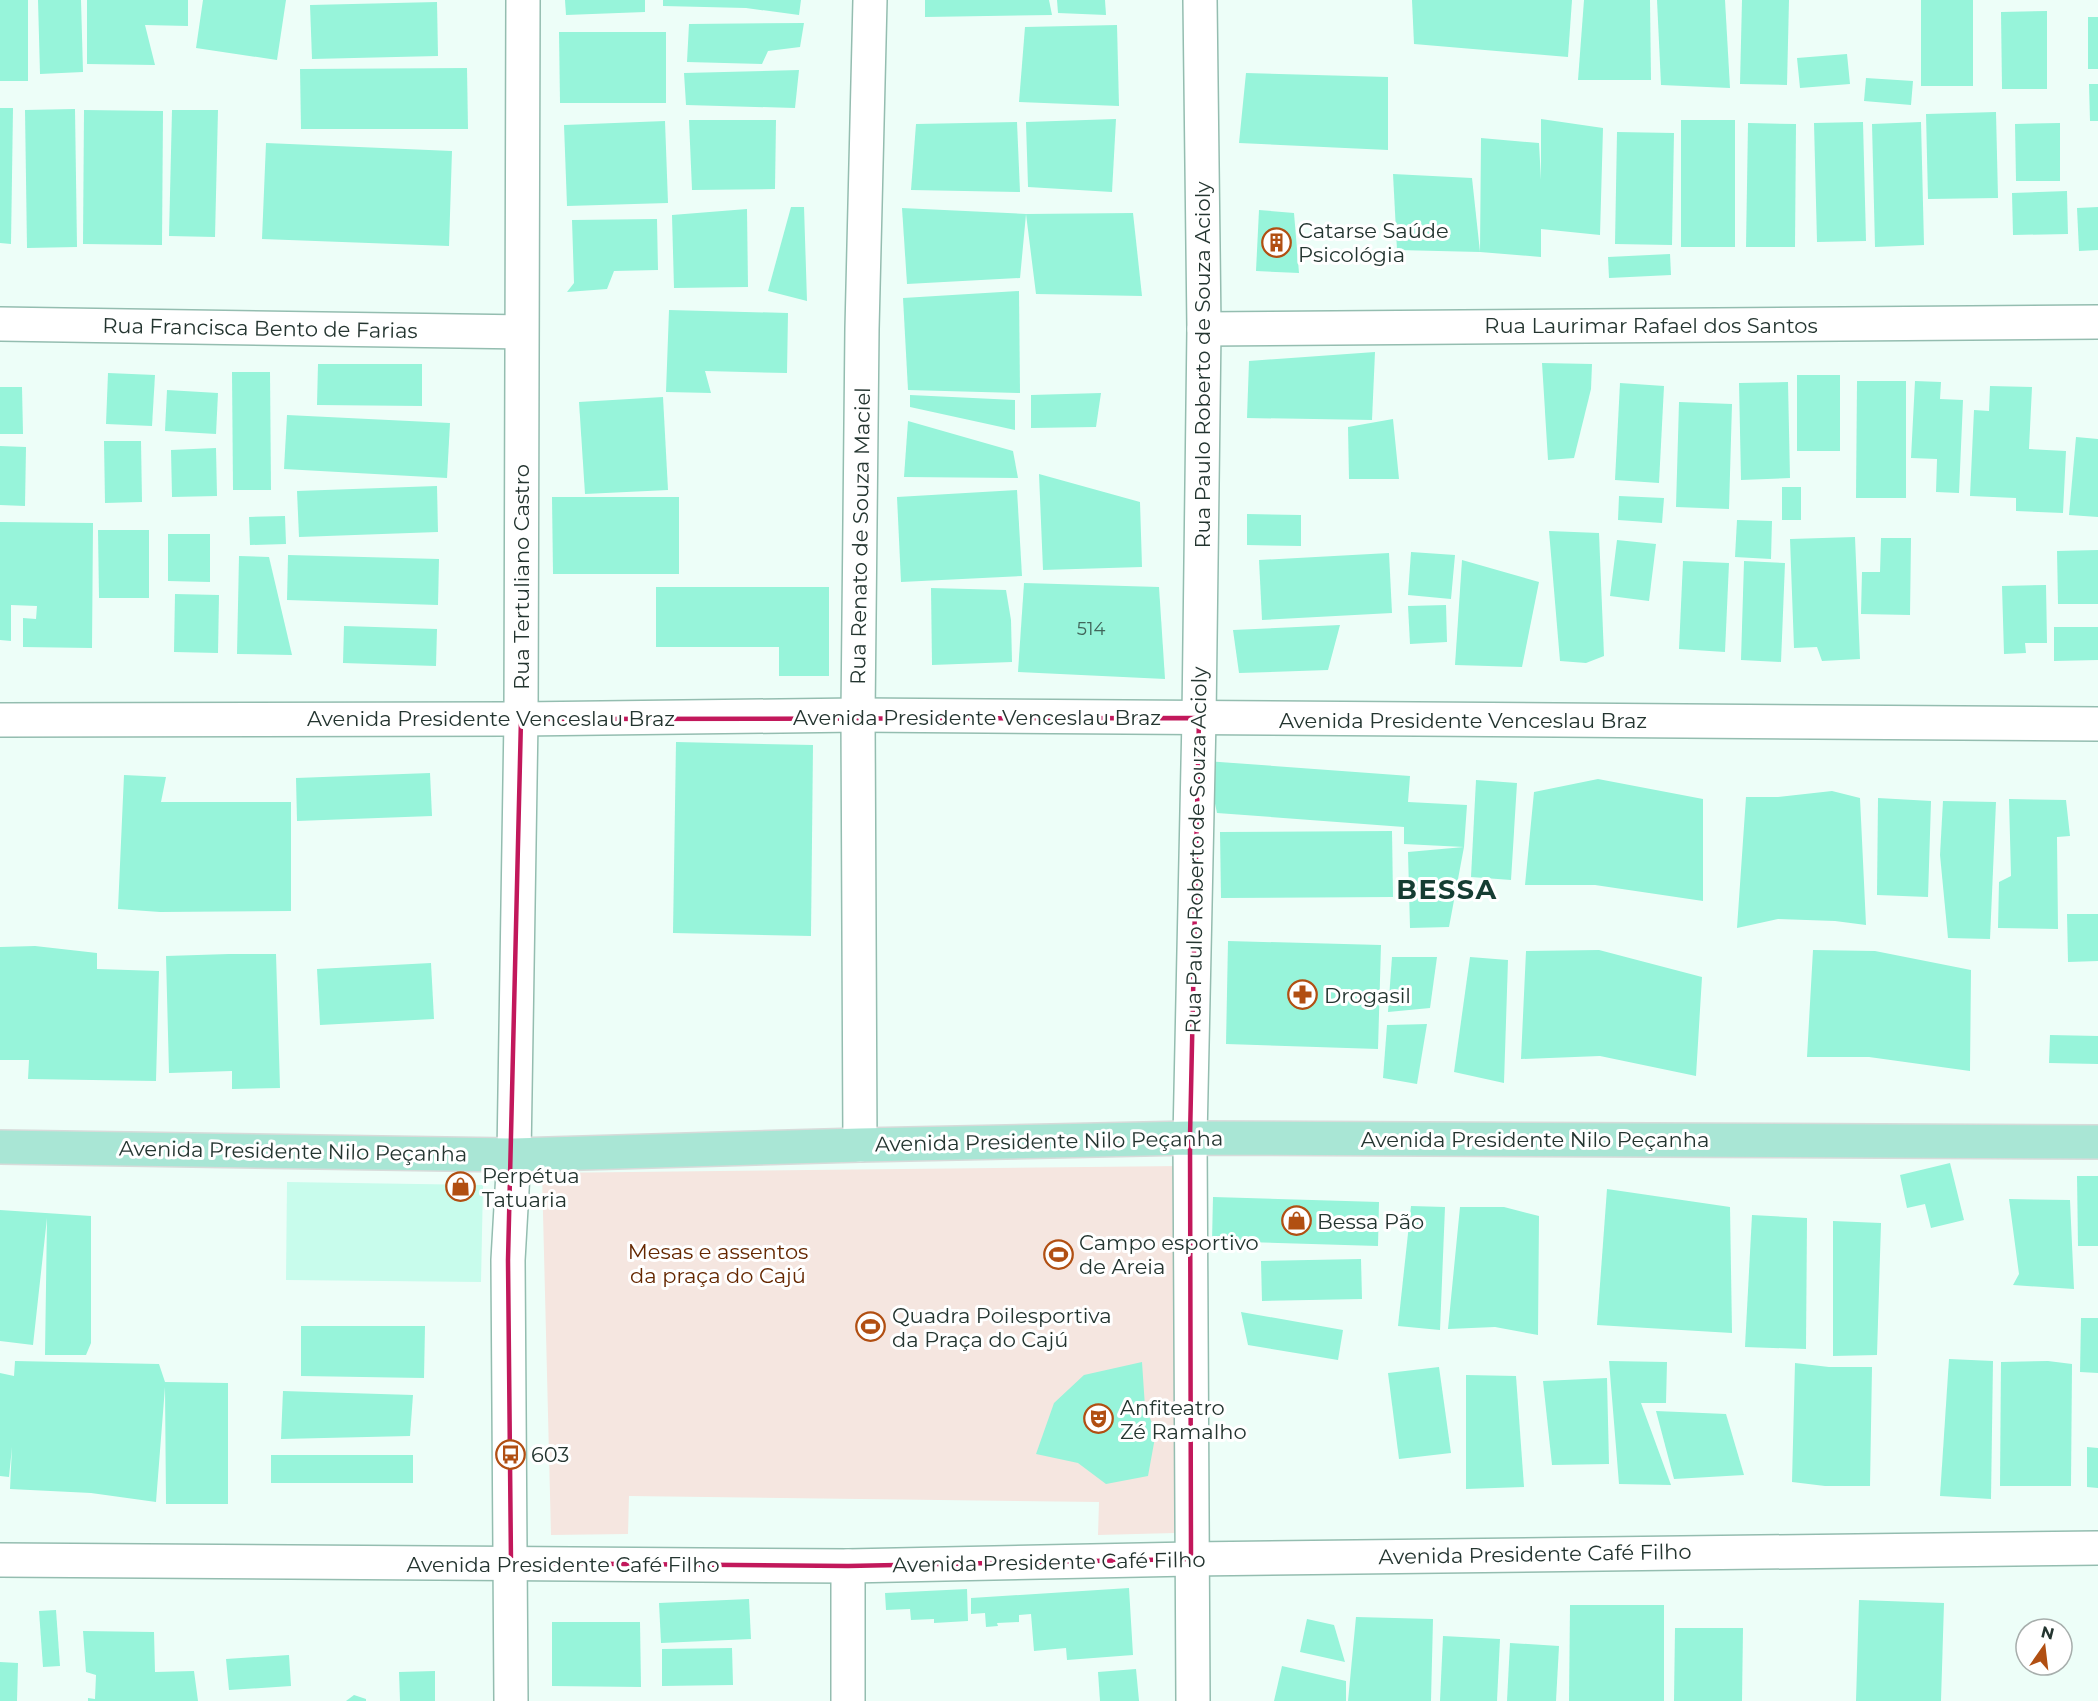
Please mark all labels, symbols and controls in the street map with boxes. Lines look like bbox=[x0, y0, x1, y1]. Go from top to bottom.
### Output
street label: Rua Paulo Roberto de Souza Acioly bbox=[1190, 181, 1215, 549]
place label: Catarse Saúde Psicológia bbox=[1298, 218, 1449, 267]
building icon: Catarse Saúde Psicológia bbox=[1261, 226, 1293, 258]
street label: Rua Francisca Bento de Farias bbox=[102, 313, 418, 343]
street label: Rua Laurimar Rafael dos Santos bbox=[1484, 313, 1818, 338]
street label: Rua Renato de Souza Maciel bbox=[845, 387, 875, 685]
street label: Rua Tertuliano Castro bbox=[509, 464, 534, 690]
house number: 514 bbox=[1077, 618, 1105, 640]
street label: Rua Paulo Roberto de Souza Acioly bbox=[1180, 666, 1212, 1034]
street label: Avenida Presidente Venceslau Braz bbox=[793, 705, 1161, 730]
street label: Avenida Presidente Venceslau Braz bbox=[307, 706, 675, 731]
street label: Avenida Presidente Venceslau Braz bbox=[1279, 708, 1647, 733]
district label: BESSA bbox=[1396, 873, 1498, 906]
pharmacy icon: Drogasil bbox=[1287, 979, 1319, 1011]
place label: Drogasil bbox=[1324, 983, 1411, 1008]
street label: Avenida Presidente Nilo Peçanha bbox=[875, 1125, 1223, 1157]
street label: Avenida Presidente Nilo Peçanha bbox=[1361, 1127, 1709, 1152]
street label: Avenida Presidente Nilo Peçanha bbox=[119, 1135, 467, 1167]
place label: Perpétua Tatuaria bbox=[482, 1163, 580, 1212]
shop icon: Perpétua Tatuaria bbox=[445, 1171, 477, 1203]
shop icon: Bessa Pão bbox=[1280, 1205, 1312, 1237]
place label: Bessa Pão bbox=[1317, 1209, 1424, 1234]
place label: Campo esportivo de Areia bbox=[1079, 1230, 1259, 1279]
sports icon: Campo esportivo de Areia bbox=[1042, 1238, 1074, 1270]
park label: Mesas e assentos da praça do Cajú bbox=[628, 1239, 808, 1288]
place label: Quadra Poilesportiva da Praça do Cajú bbox=[892, 1303, 1112, 1352]
sports icon: Quadra Poilesportiva da Praça do Cajú bbox=[855, 1311, 887, 1343]
place label: Anfiteatro Zé Ramalho bbox=[1120, 1395, 1247, 1444]
theatre icon: Anfiteatro Zé Ramalho bbox=[1083, 1403, 1115, 1435]
bus stop icon: 603 bbox=[494, 1438, 526, 1470]
place label: 603 bbox=[531, 1442, 569, 1467]
street label: Avenida Presidente Café Filho bbox=[1378, 1539, 1692, 1569]
street label: Avenida Presidente Café Filho bbox=[892, 1547, 1206, 1577]
street label: Avenida Presidente Café Filho bbox=[406, 1552, 720, 1577]
north arrow bbox=[2014, 1617, 2074, 1677]
text: N bbox=[2039, 1622, 2056, 1644]

